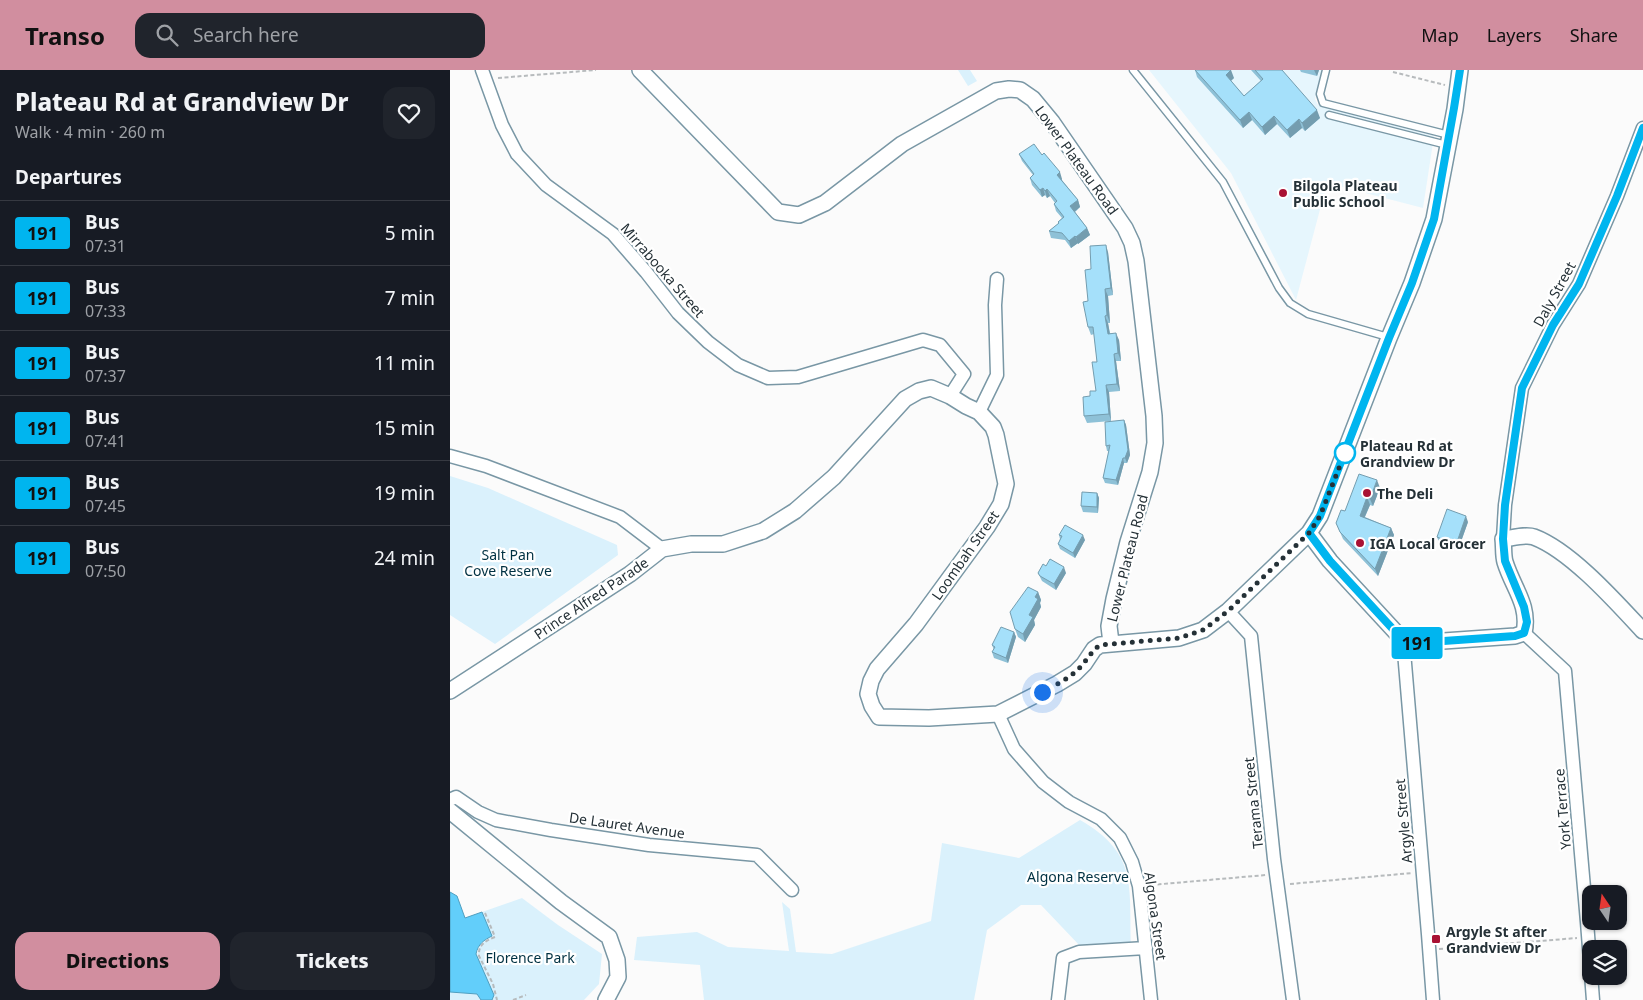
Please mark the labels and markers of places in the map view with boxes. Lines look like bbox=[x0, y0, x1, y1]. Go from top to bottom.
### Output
place label: Bilgola Plateau Public School bbox=[1293, 176, 1398, 211]
marker: Bilgola Plateau Public School bbox=[1277, 187, 1289, 199]
place label: Plateau Rd at Grandview Dr bbox=[1360, 436, 1456, 471]
marker: Plateau Rd at Grandview Dr bbox=[1334, 442, 1356, 464]
place label: The Deli bbox=[1377, 484, 1433, 503]
marker: The Deli bbox=[1361, 487, 1373, 499]
place label: IGA Local Grocer bbox=[1370, 534, 1486, 553]
marker: IGA Local Grocer bbox=[1354, 537, 1366, 549]
place label: Argyle St after Grandview Dr bbox=[1446, 922, 1547, 957]
marker: Argyle St after Grandview Dr bbox=[1430, 933, 1442, 945]

